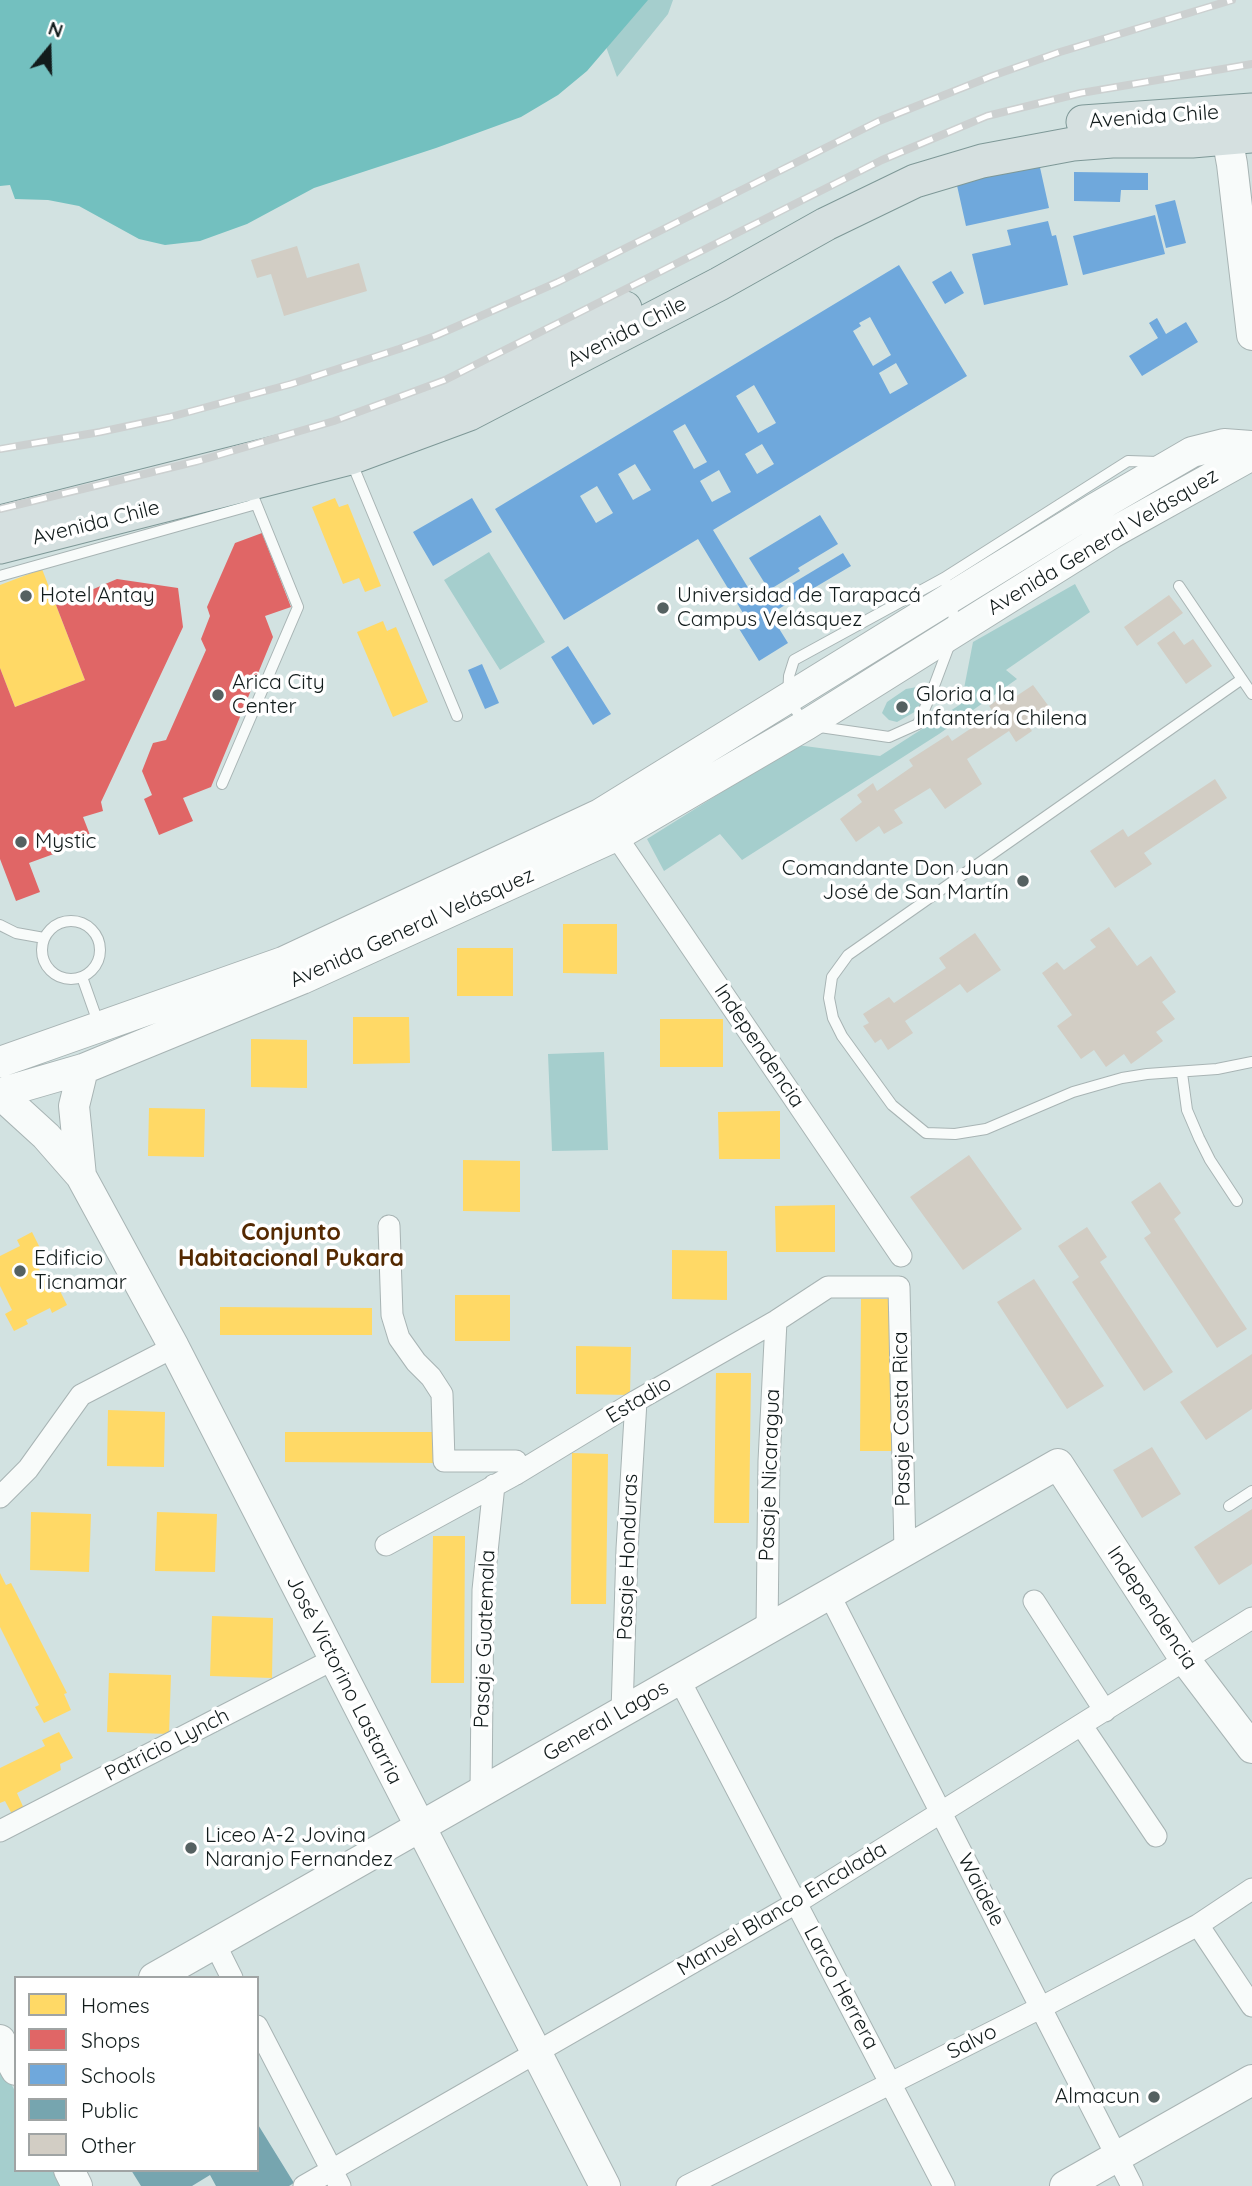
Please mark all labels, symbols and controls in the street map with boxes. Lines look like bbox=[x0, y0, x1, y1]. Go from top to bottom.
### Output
north arrow bbox=[14, 14, 84, 84]
text: N bbox=[45, 16, 66, 43]
street label: Avenida Chile bbox=[1088, 100, 1220, 134]
street label: Avenida Chile bbox=[563, 291, 691, 373]
street label: Avenida General Velásquez bbox=[983, 463, 1223, 621]
street label: Avenida Chile bbox=[30, 495, 162, 551]
place label: Hotel Antay bbox=[40, 583, 155, 609]
place label: Universidad de Tarapacá Campus Velásquez bbox=[677, 583, 921, 633]
marker: Hotel Antay bbox=[18, 588, 34, 604]
marker: Universidad de Tarapacá Campus Velásquez bbox=[655, 600, 671, 616]
place label: Arica City Center bbox=[232, 670, 325, 720]
place label: Gloria a la Infantería Chilena bbox=[916, 682, 1087, 732]
marker: Arica City Center bbox=[210, 687, 226, 703]
marker: Gloria a la Infantería Chilena bbox=[894, 699, 910, 715]
place label: Mystic bbox=[35, 829, 96, 855]
marker: Mystic bbox=[13, 834, 29, 850]
place label: Comandante Don Juan José de San Martín bbox=[782, 856, 1009, 906]
street label: Avenida General Velásquez bbox=[286, 863, 538, 993]
marker: Comandante Don Juan José de San Martín bbox=[1015, 873, 1031, 889]
street label: Independencia bbox=[708, 979, 810, 1113]
district label: Conjunto Habitacional Pukara bbox=[178, 1219, 404, 1273]
place label: Edificio Ticnamar bbox=[34, 1246, 127, 1296]
marker: Edificio Ticnamar bbox=[12, 1263, 28, 1279]
street label: Pasaje Costa Rica bbox=[888, 1331, 916, 1507]
street label: Estadio bbox=[602, 1371, 676, 1429]
street label: Pasaje Nicaragua bbox=[754, 1388, 786, 1562]
street label: Pasaje Honduras bbox=[613, 1473, 643, 1641]
street label: Independencia bbox=[1101, 1541, 1203, 1675]
street label: Pasaje Guatemala bbox=[469, 1549, 501, 1729]
street label: José Victorino Lastarria bbox=[280, 1571, 408, 1789]
street label: General Lagos bbox=[539, 1675, 673, 1767]
street label: Patricio Lynch bbox=[101, 1703, 233, 1787]
place label: Liceo A-2 Jovina Naranjo Fernandez bbox=[205, 1823, 393, 1873]
street label: Manuel Blanco Encalada bbox=[673, 1836, 891, 1982]
marker: Liceo A-2 Jovina Naranjo Fernandez bbox=[183, 1840, 199, 1856]
street label: Waidele bbox=[952, 1849, 1010, 1931]
street label: Larco Herrera bbox=[798, 1922, 884, 2054]
legend bbox=[14, 1976, 259, 2172]
text: Homes bbox=[81, 1992, 150, 2018]
street label: Salvo bbox=[943, 2019, 1001, 2065]
text: Shops bbox=[81, 2027, 140, 2053]
text: Schools bbox=[81, 2062, 156, 2088]
place label: Almacun bbox=[1055, 2084, 1140, 2110]
marker: Almacun bbox=[1146, 2089, 1162, 2105]
text: Public bbox=[81, 2097, 138, 2123]
text: Other bbox=[81, 2132, 136, 2158]

